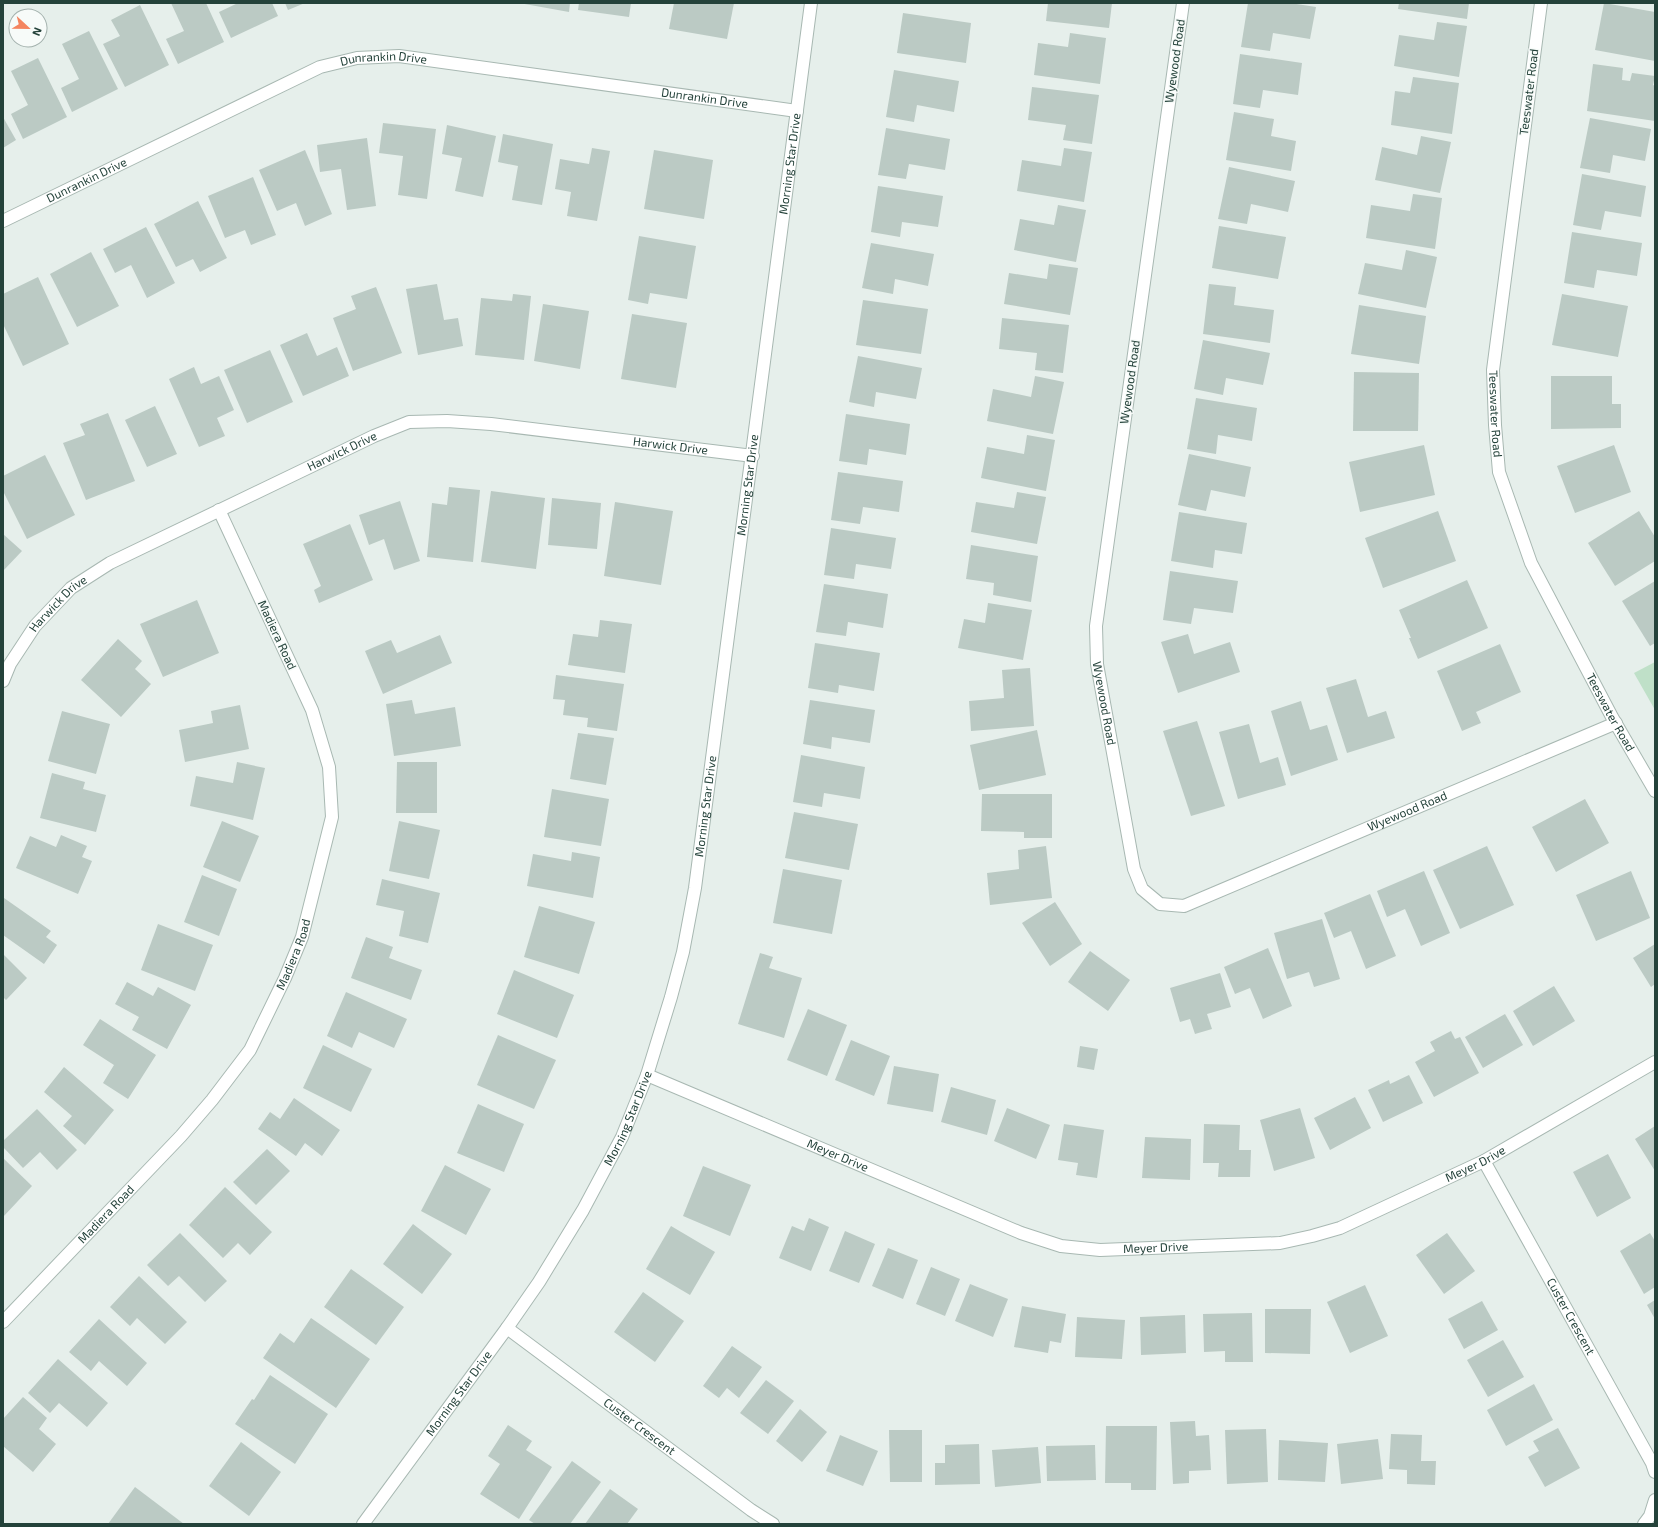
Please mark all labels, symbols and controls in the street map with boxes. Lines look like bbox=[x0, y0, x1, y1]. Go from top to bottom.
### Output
north arrow bbox=[8, 8, 48, 48]
street label: Wyewood Road bbox=[1161, 18, 1187, 104]
text: N bbox=[30, 26, 45, 38]
street label: Dunrankin Drive bbox=[338, 48, 428, 68]
street label: Teeswater Road bbox=[1516, 48, 1540, 136]
street label: Dunrankin Drive bbox=[660, 84, 749, 110]
street label: Morning Star Drive bbox=[775, 112, 803, 215]
street label: Dunrankin Drive bbox=[44, 154, 129, 205]
street label: Wyewood Road bbox=[1116, 339, 1142, 425]
street label: Teeswater Road bbox=[1487, 370, 1506, 458]
street label: Harwick Drive bbox=[305, 428, 379, 473]
street label: Harwick Drive bbox=[632, 433, 709, 456]
street label: Morning Star Drive bbox=[733, 433, 760, 536]
street label: Harwick Drive bbox=[25, 572, 89, 634]
street label: Madiera Road bbox=[256, 598, 300, 672]
street label: Wyewood Road bbox=[1091, 660, 1120, 746]
street label: Teeswater Road bbox=[1584, 671, 1638, 754]
street label: Morning Star Drive bbox=[691, 755, 718, 858]
street label: Wyewood Road bbox=[1365, 787, 1449, 833]
street label: Madiera Road bbox=[272, 917, 312, 992]
street label: Morning Star Drive bbox=[600, 1069, 654, 1168]
street label: Meyer Drive bbox=[805, 1135, 871, 1174]
street label: Meyer Drive bbox=[1443, 1142, 1507, 1184]
street label: Madiera Road bbox=[74, 1182, 136, 1246]
street label: Meyer Drive bbox=[1123, 1239, 1189, 1255]
street label: Custer Crescent bbox=[1544, 1275, 1599, 1357]
street label: Morning Star Drive bbox=[422, 1348, 494, 1438]
street label: Custer Crescent bbox=[601, 1395, 679, 1457]

